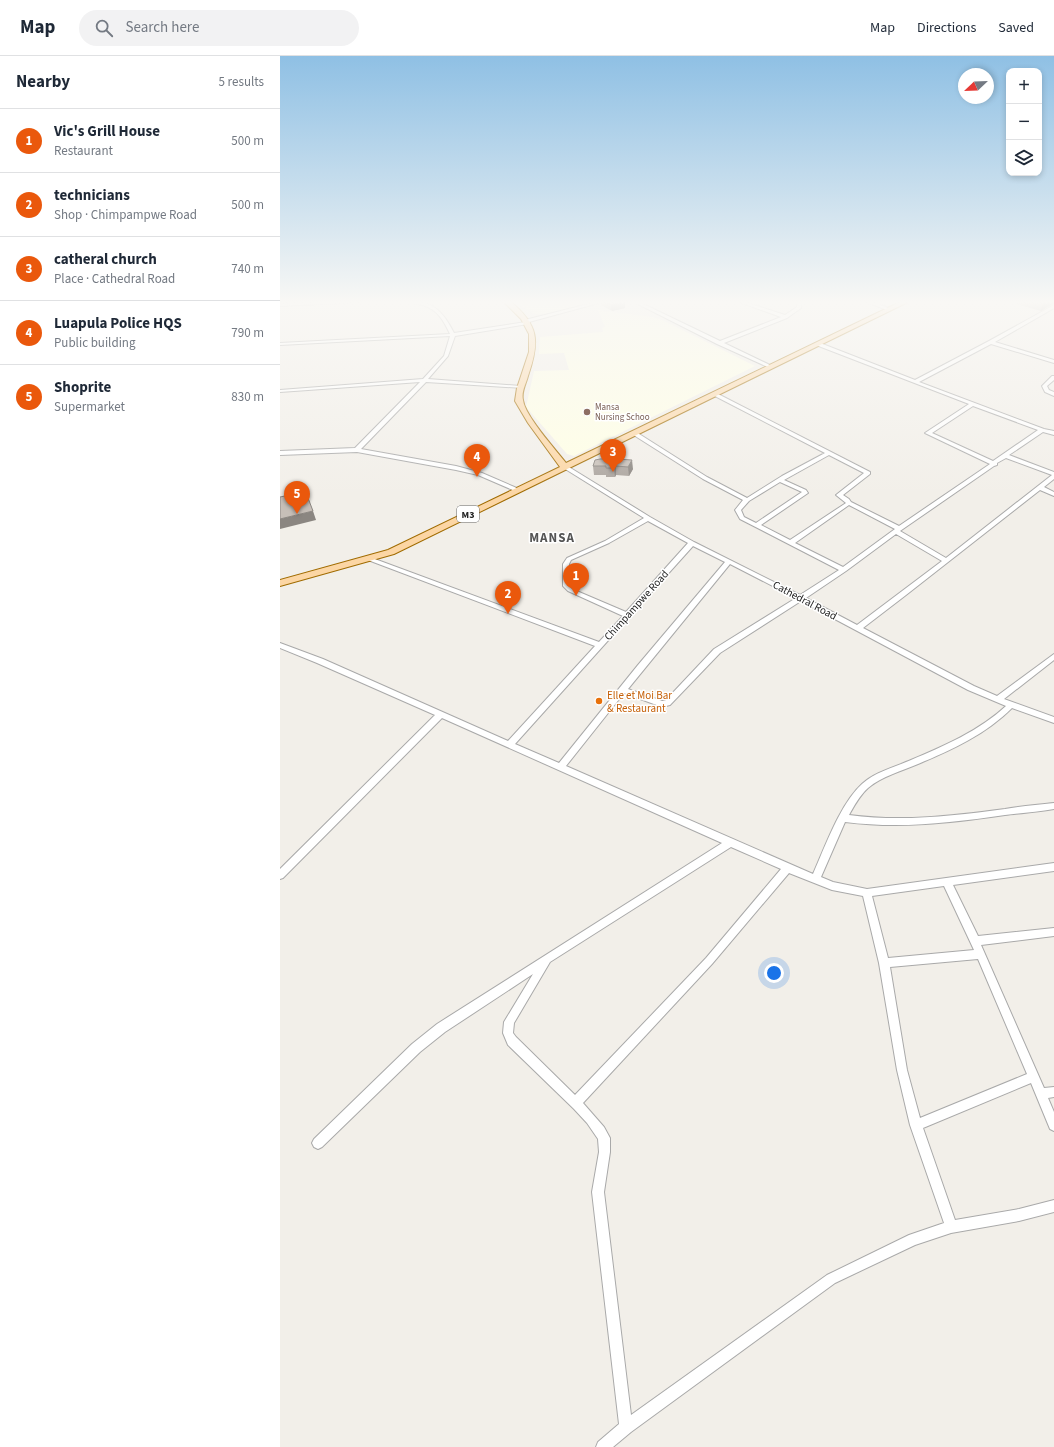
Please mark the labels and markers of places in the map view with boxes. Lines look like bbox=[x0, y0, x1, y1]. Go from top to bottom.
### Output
place label: Mansa Nursing Schoo bbox=[595, 401, 650, 424]
marker: Mansa Nursing Schoo bbox=[582, 407, 592, 417]
pin: 3 bbox=[600, 439, 626, 472]
pin: 4 bbox=[464, 444, 490, 477]
pin: 5 bbox=[284, 481, 310, 514]
pin: 1 bbox=[563, 563, 589, 596]
pin: 2 bbox=[495, 581, 521, 614]
place label: Elle et Moi Bar & Restaurant bbox=[607, 688, 672, 716]
marker: Elle et Moi Bar & Restaurant bbox=[594, 696, 604, 706]

